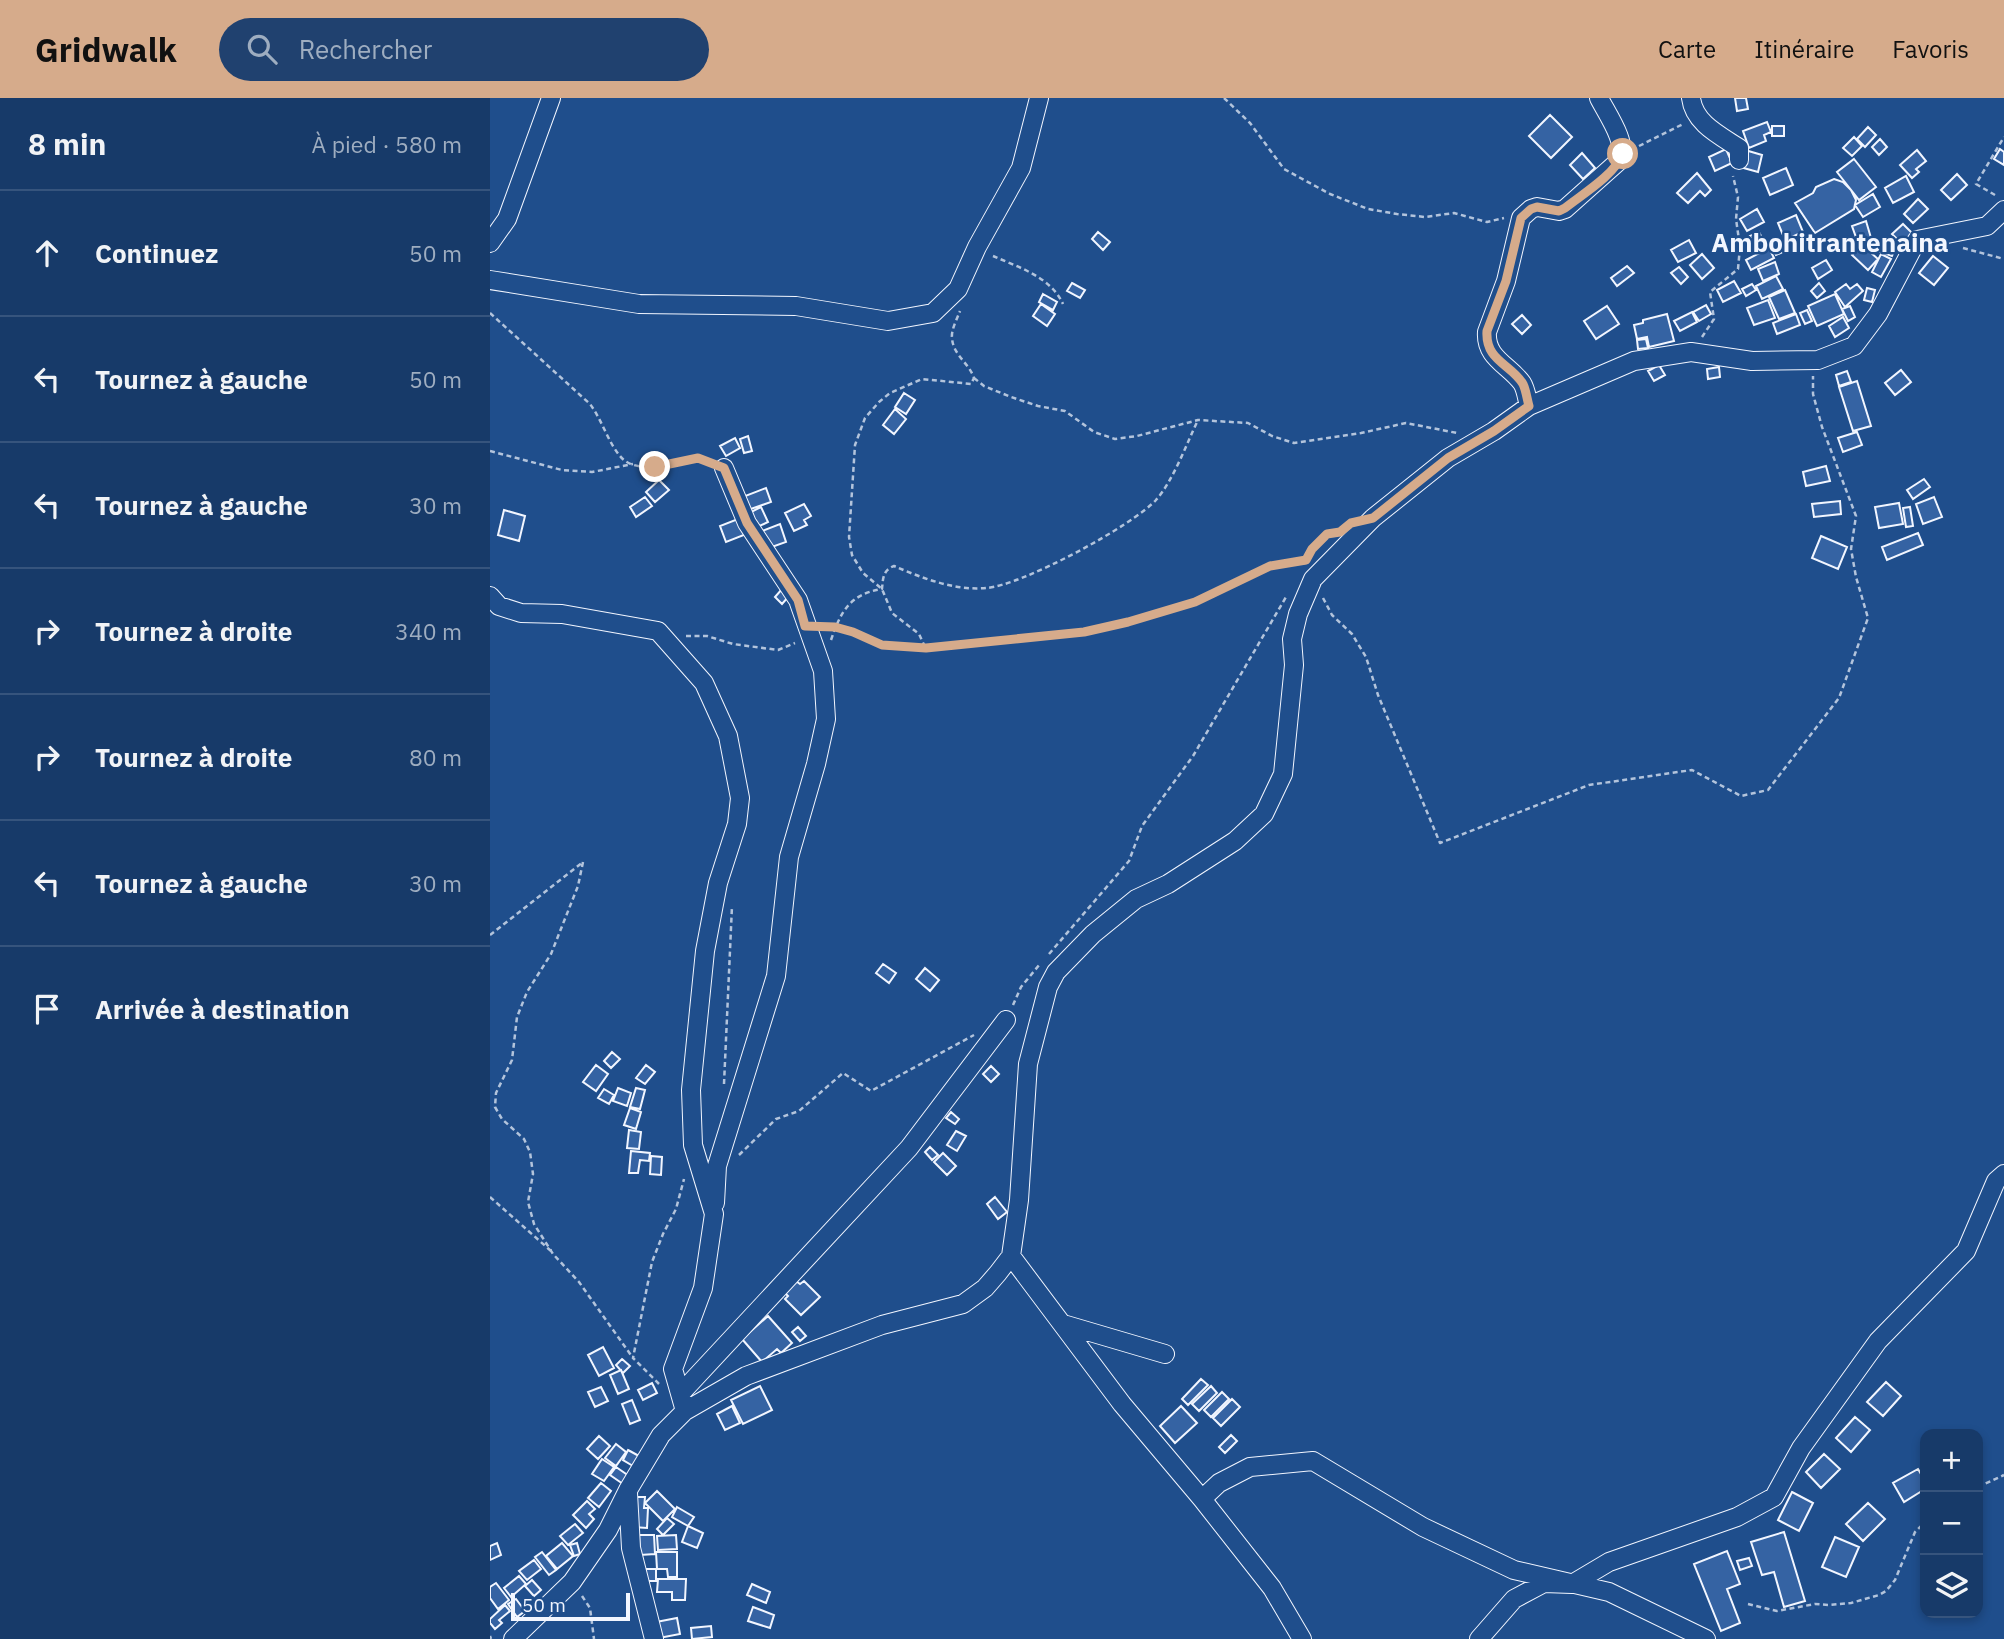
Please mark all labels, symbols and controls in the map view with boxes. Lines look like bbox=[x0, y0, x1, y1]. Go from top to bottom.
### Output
search box bbox=[219, 18, 709, 81]
text: Gridwalk bbox=[35, 28, 177, 71]
icon: search bbox=[243, 30, 281, 68]
text: Rechercher bbox=[299, 32, 432, 66]
text: Carte bbox=[1658, 33, 1716, 65]
text: Itinéraire bbox=[1754, 33, 1854, 65]
text: Favoris bbox=[1892, 33, 1969, 65]
text: 8 min bbox=[28, 124, 106, 163]
text: À pied · 580 m bbox=[312, 129, 462, 159]
route start bbox=[1607, 138, 1638, 169]
district label: Ambohitrantenaina bbox=[1711, 225, 1949, 259]
icon: ahead bbox=[28, 234, 66, 272]
text: Continuez bbox=[95, 236, 218, 270]
text: 50 m bbox=[409, 238, 462, 268]
icon: left bbox=[28, 360, 66, 398]
text: Tournez à gauche bbox=[95, 362, 308, 396]
text: 50 m bbox=[409, 364, 462, 394]
route end bbox=[639, 451, 670, 482]
icon: left bbox=[28, 486, 66, 524]
text: Tournez à gauche bbox=[95, 488, 308, 522]
text: 30 m bbox=[409, 490, 462, 520]
icon: right bbox=[28, 612, 66, 650]
text: Tournez à droite bbox=[95, 614, 292, 648]
text: 340 m bbox=[395, 616, 462, 646]
icon: right bbox=[28, 738, 66, 776]
text: Tournez à droite bbox=[95, 740, 292, 774]
text: 80 m bbox=[409, 742, 462, 772]
icon: left bbox=[28, 864, 66, 902]
text: Tournez à gauche bbox=[95, 866, 308, 900]
text: 30 m bbox=[409, 868, 462, 898]
icon: arrive bbox=[28, 990, 66, 1028]
text: Arrivée à destination bbox=[95, 992, 350, 1026]
map controls bbox=[1920, 1429, 1983, 1618]
button: + bbox=[1920, 1429, 1983, 1492]
button: − bbox=[1920, 1492, 1983, 1555]
button: layers bbox=[1920, 1555, 1983, 1618]
scale bar bbox=[511, 1590, 630, 1622]
text: 50 m bbox=[522, 1593, 566, 1617]

